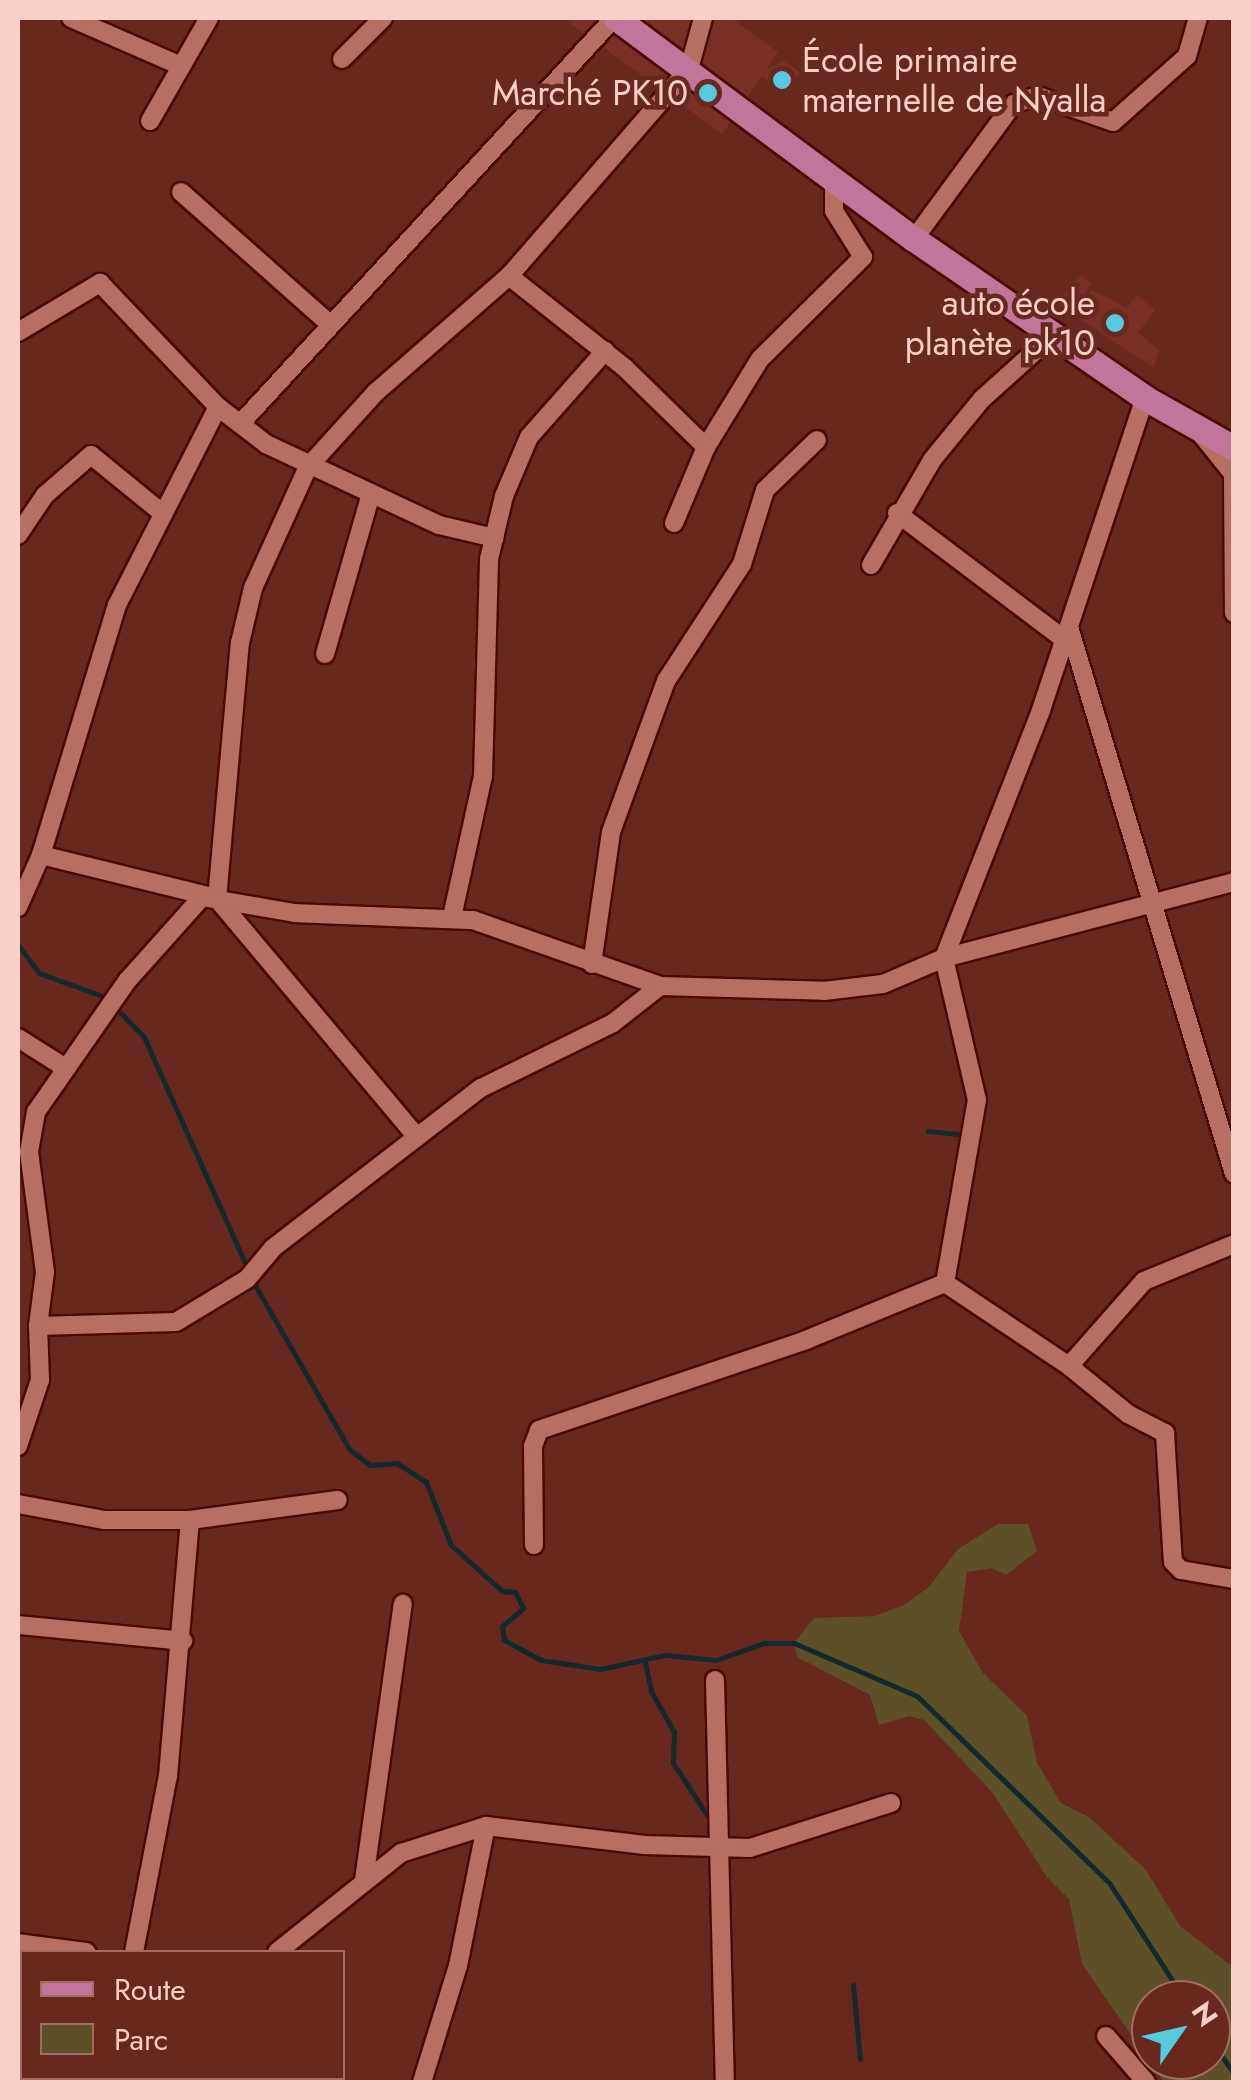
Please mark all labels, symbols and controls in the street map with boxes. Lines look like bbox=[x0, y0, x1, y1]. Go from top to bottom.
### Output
place label: École primaire maternelle de Nyalla bbox=[802, 39, 1106, 121]
marker: École primaire maternelle de Nyalla bbox=[771, 69, 793, 91]
place label: Marché PK10 bbox=[492, 72, 688, 114]
marker: Marché PK10 bbox=[697, 82, 719, 104]
place label: auto école planète pk10 bbox=[905, 282, 1095, 364]
marker: auto école planète pk10 bbox=[1104, 312, 1126, 334]
legend bbox=[20, 1950, 345, 2080]
text: Route bbox=[114, 1968, 186, 2011]
north arrow bbox=[1131, 1980, 1231, 2080]
text: N bbox=[1181, 1993, 1228, 2035]
text: Parc bbox=[114, 2018, 168, 2061]

